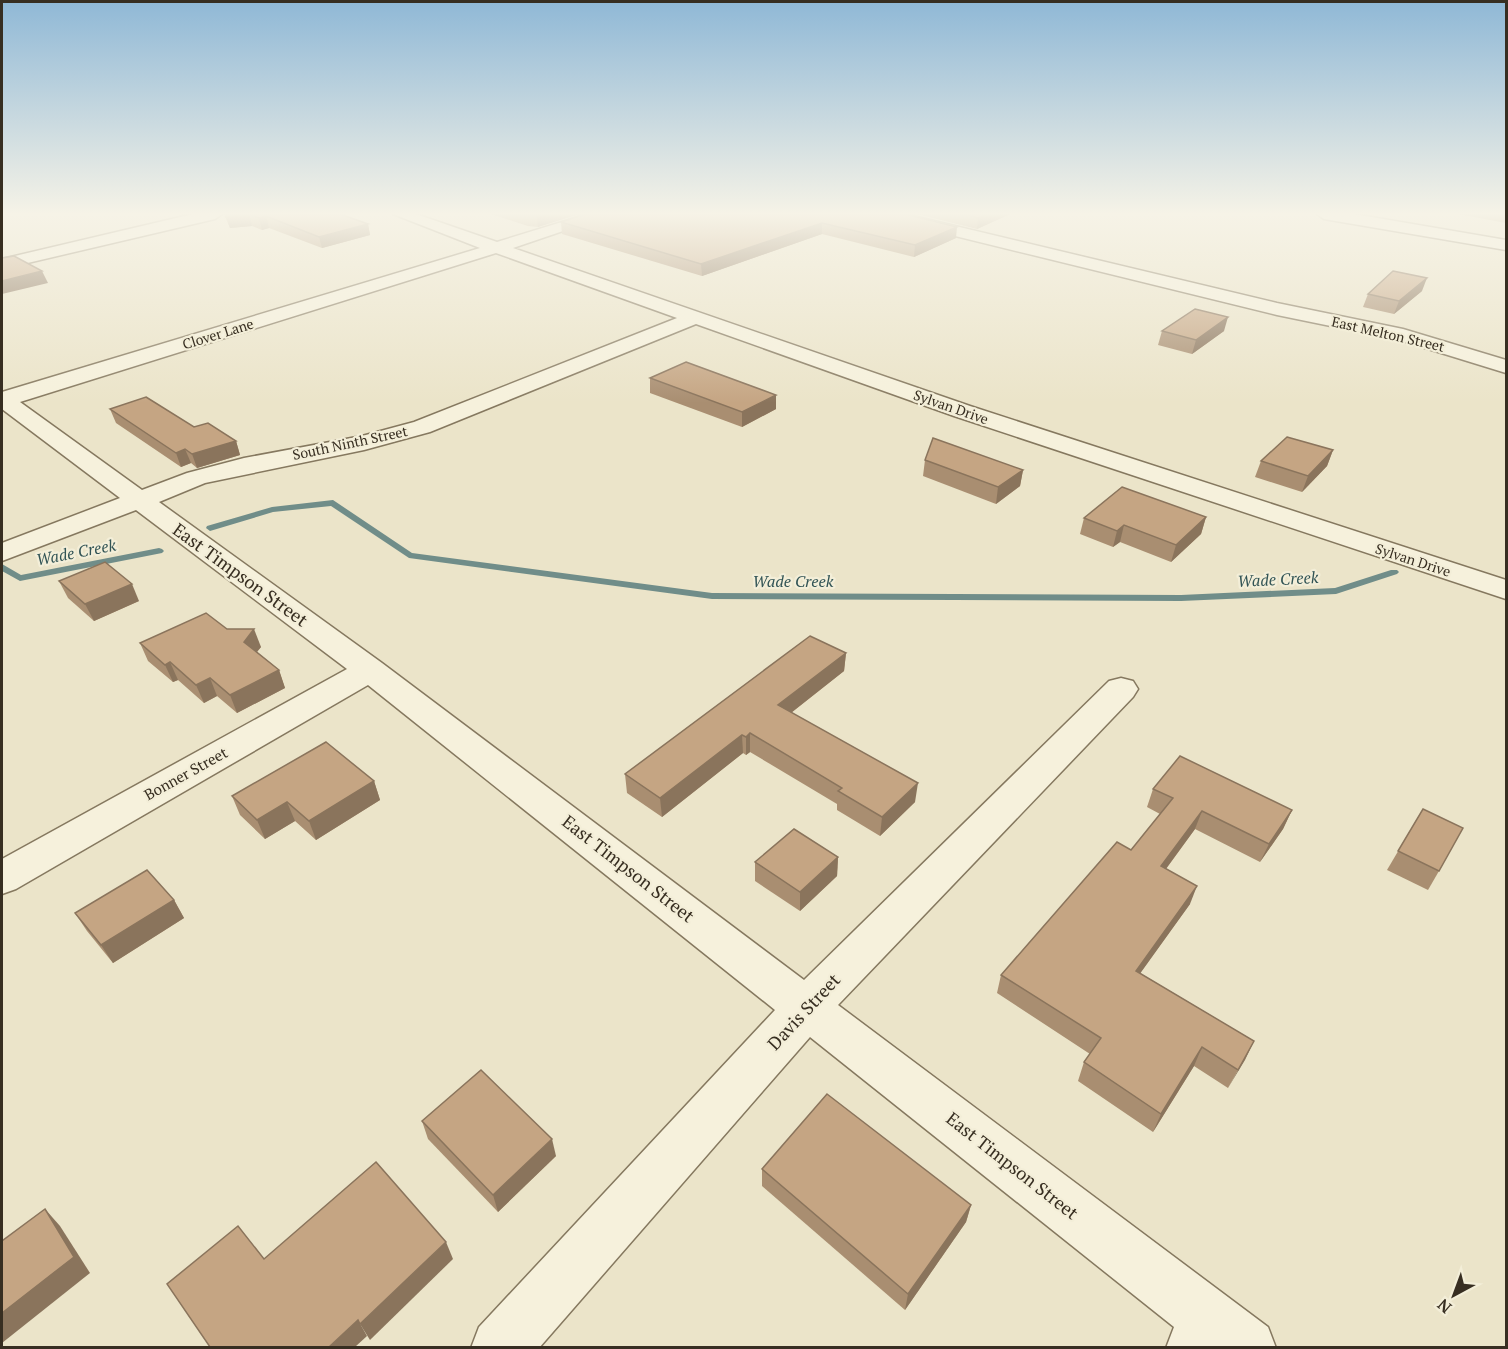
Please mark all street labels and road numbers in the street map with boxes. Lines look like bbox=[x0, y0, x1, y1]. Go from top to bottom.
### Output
street label: East Melton Street bbox=[1330, 311, 1447, 356]
street label: Clover Lane bbox=[180, 314, 256, 353]
street label: Sylvan Drive bbox=[911, 385, 991, 428]
street label: South Ninth Street bbox=[291, 421, 410, 464]
street label: East Timpson Street bbox=[168, 517, 313, 632]
street label: Sylvan Drive bbox=[1373, 538, 1453, 581]
street label: Bonner Street bbox=[140, 742, 231, 804]
street label: East Timpson Street bbox=[558, 809, 700, 928]
street label: Davis Street bbox=[762, 968, 845, 1055]
street label: East Timpson Street bbox=[942, 1106, 1084, 1225]

